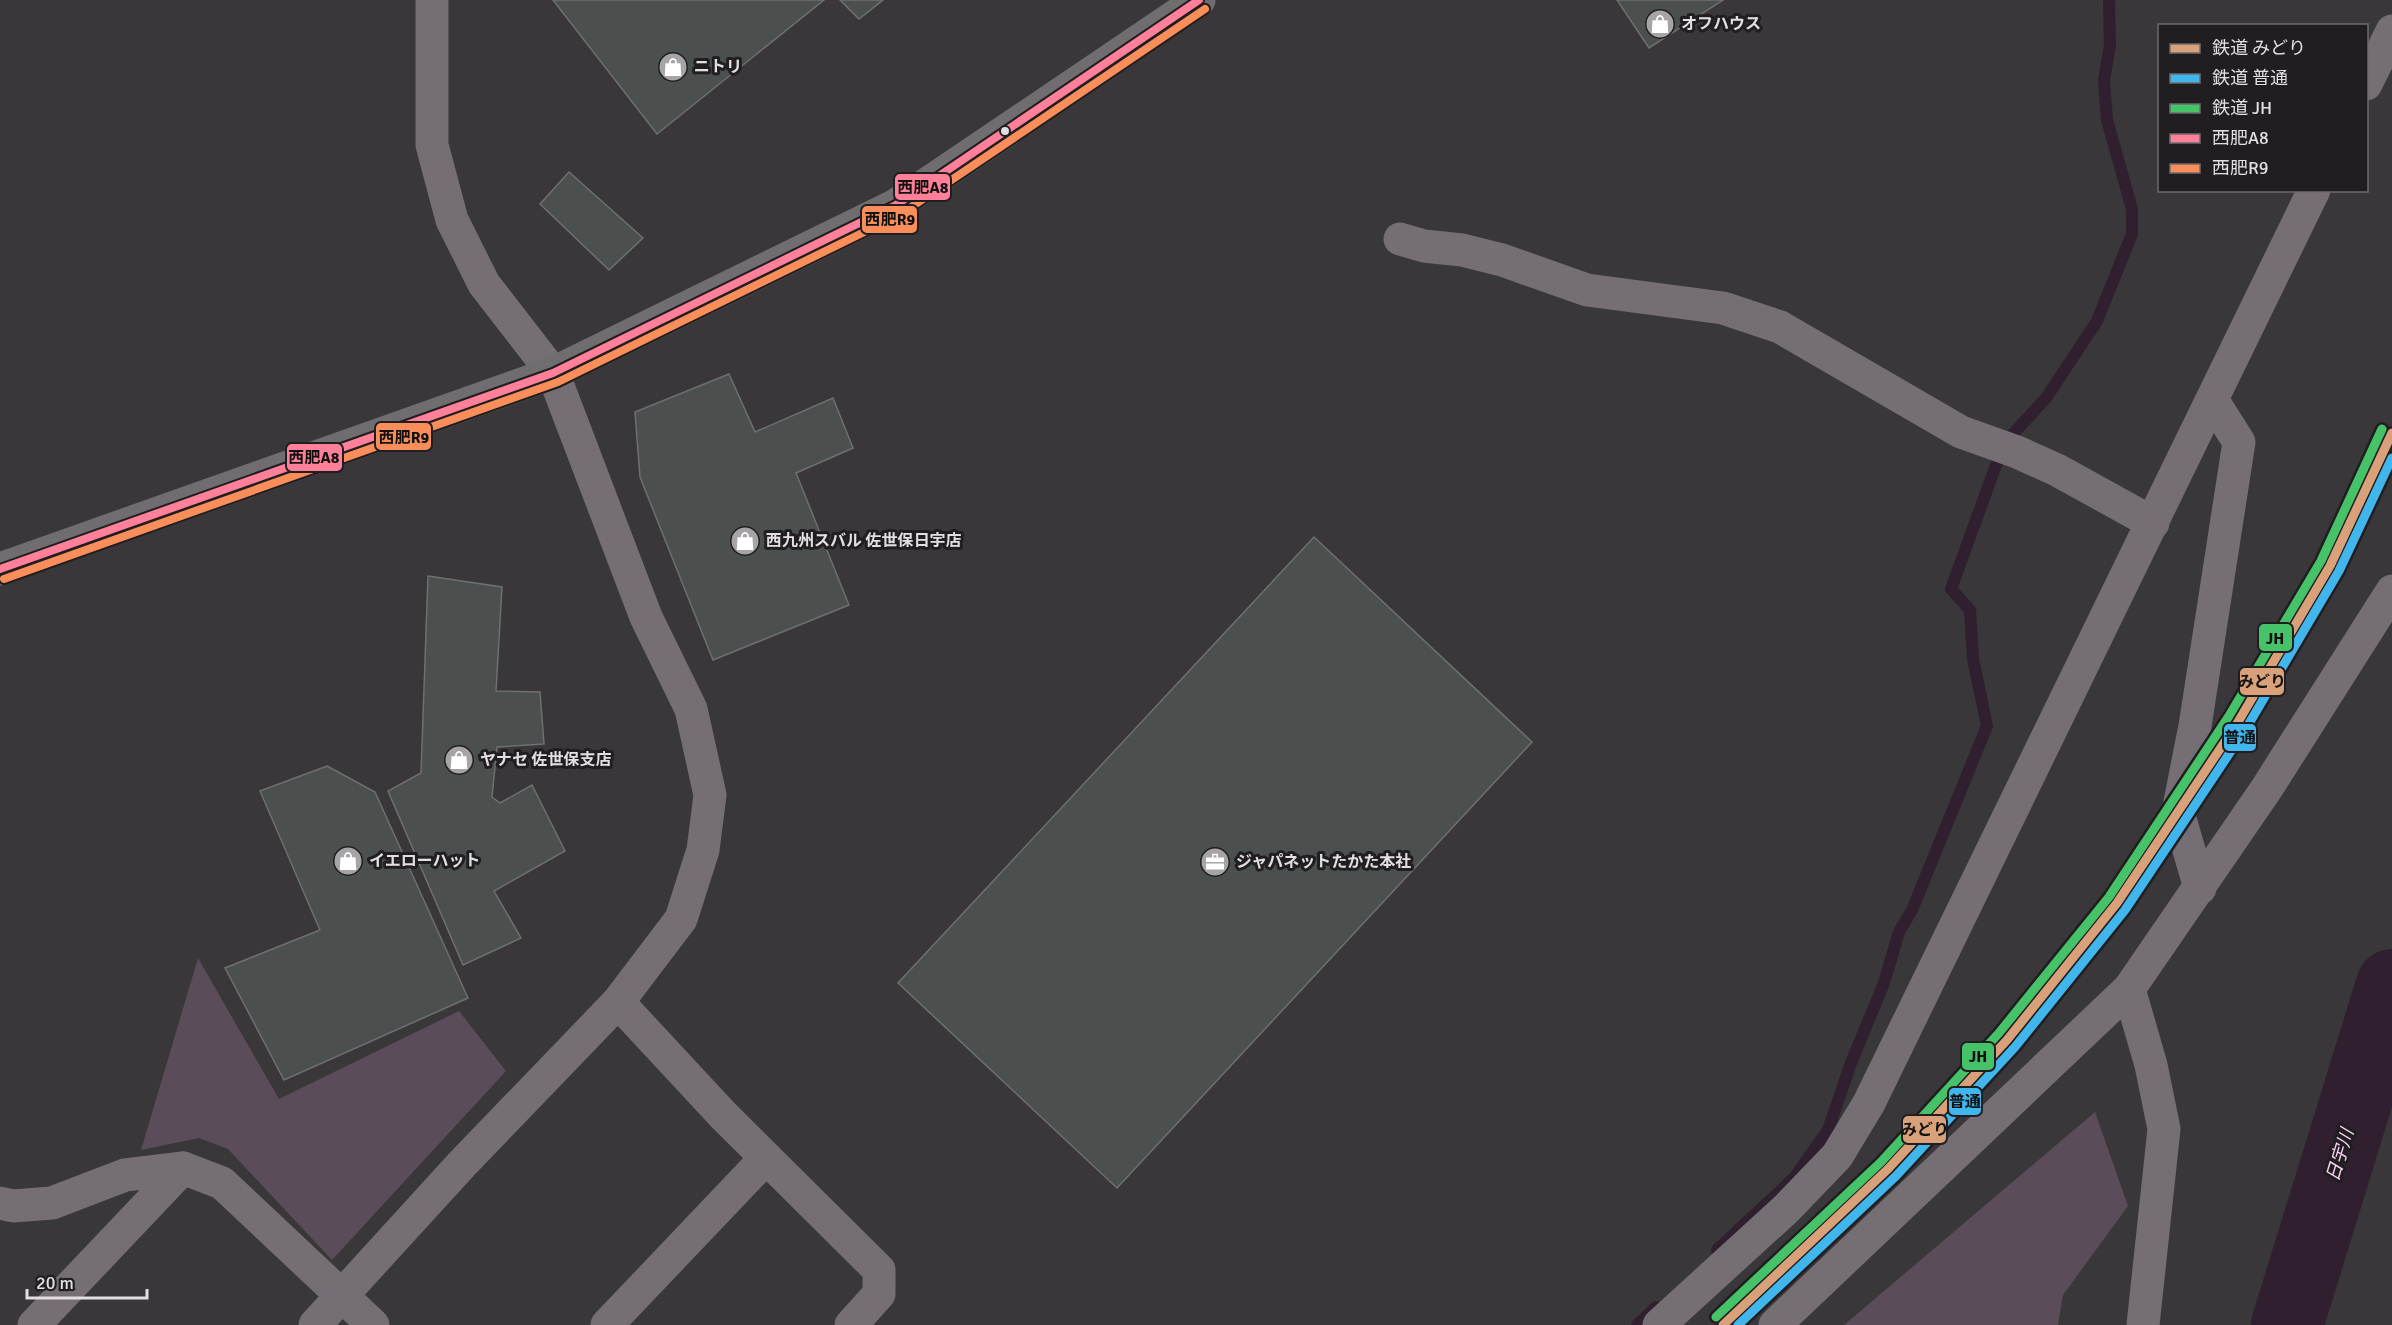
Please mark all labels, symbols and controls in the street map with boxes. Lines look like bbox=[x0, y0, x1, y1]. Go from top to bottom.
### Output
shop icon: オフハウス bbox=[1644, 8, 1676, 40]
place label: オフハウス bbox=[1681, 14, 1761, 34]
legend bbox=[2158, 24, 2368, 192]
text: 鉄道 みどり bbox=[2212, 37, 2306, 59]
shop icon: ニトリ bbox=[657, 51, 689, 83]
place label: ニトリ bbox=[694, 57, 742, 77]
text: 鉄道 普通 bbox=[2212, 67, 2288, 89]
text: 鉄道 JH bbox=[2212, 97, 2272, 119]
unlabelled marker bbox=[999, 125, 1011, 137]
text: 西肥A8 bbox=[2212, 127, 2269, 149]
text: 西肥R9 bbox=[2212, 157, 2269, 179]
line badge: 西肥A8 bbox=[894, 173, 951, 201]
text: 西肥A8 bbox=[898, 178, 949, 198]
line badge: 西肥R9 bbox=[861, 205, 918, 234]
text: 西肥R9 bbox=[865, 210, 916, 230]
line badge: 西肥R9 bbox=[375, 422, 432, 451]
text: 西肥R9 bbox=[379, 428, 430, 448]
line badge: 西肥A8 bbox=[286, 443, 343, 472]
text: 西肥A8 bbox=[289, 448, 340, 468]
shop icon: 西九州スバル 佐世保日宇店 bbox=[729, 525, 761, 557]
place label: 西九州スバル 佐世保日宇店 bbox=[766, 531, 962, 551]
line badge: JH bbox=[2258, 623, 2293, 652]
text: JH bbox=[2266, 629, 2284, 649]
line badge: みどり bbox=[2239, 667, 2285, 696]
text: みどり bbox=[2238, 672, 2286, 692]
line badge: 普通 bbox=[2223, 723, 2257, 752]
text: 普通 bbox=[2224, 728, 2256, 748]
shop icon: ヤナセ 佐世保支店 bbox=[443, 744, 475, 776]
place label: ヤナセ 佐世保支店 bbox=[480, 750, 612, 770]
shop icon: イエローハット bbox=[332, 845, 364, 877]
office icon: ジャパネットたかた本社 bbox=[1199, 846, 1231, 878]
place label: イエローハット bbox=[369, 851, 481, 871]
place label: ジャパネットたかた本社 bbox=[1236, 852, 1411, 872]
line badge: JH bbox=[1961, 1042, 1995, 1071]
text: JH bbox=[1969, 1047, 1987, 1067]
line badge: 普通 bbox=[1948, 1087, 1982, 1116]
text: 普通 bbox=[1949, 1092, 1981, 1112]
line badge: みどり bbox=[1902, 1115, 1947, 1144]
text: みどり bbox=[1901, 1120, 1949, 1140]
water label: 日宇川 bbox=[2322, 1124, 2359, 1184]
scale bar bbox=[27, 1262, 147, 1300]
text: 20 m bbox=[36, 1272, 74, 1294]

